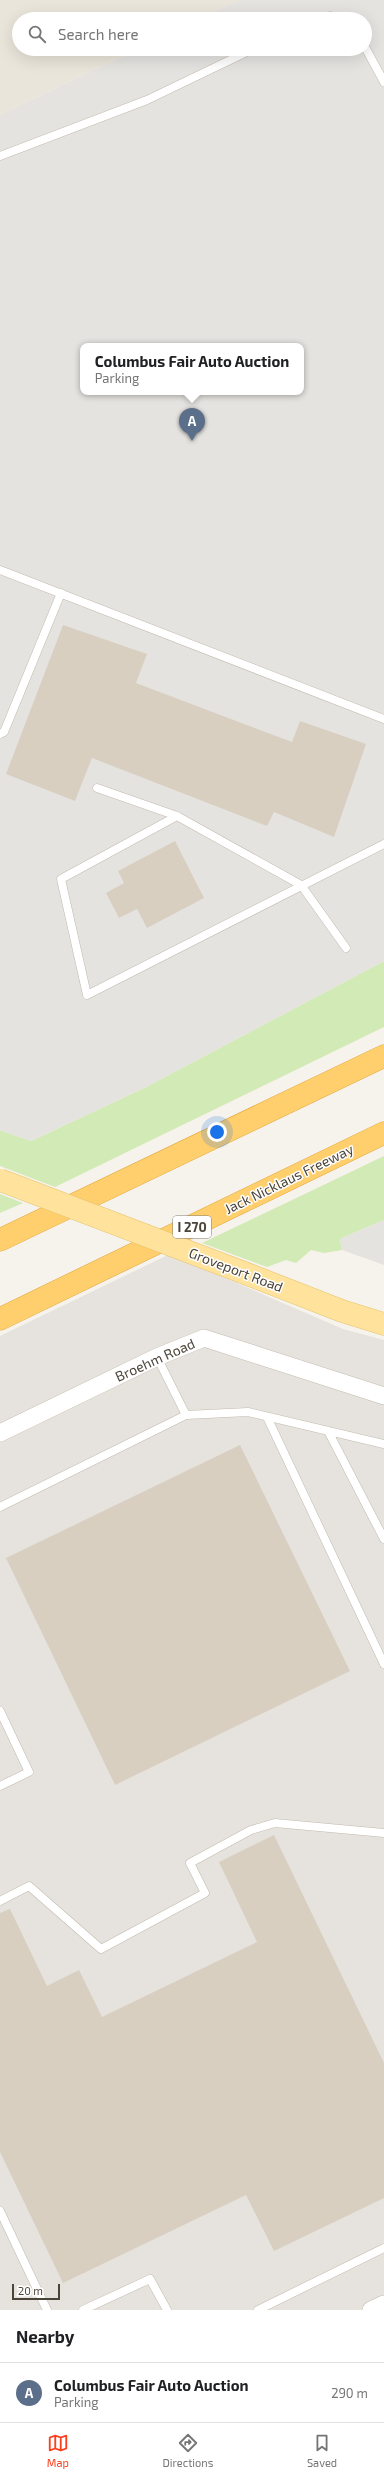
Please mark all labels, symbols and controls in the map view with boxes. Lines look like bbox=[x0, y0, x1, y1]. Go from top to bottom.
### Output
search box bbox=[12, 12, 372, 56]
icon: search bbox=[26, 23, 48, 45]
text: Search here bbox=[58, 25, 139, 43]
popup bbox=[80, 343, 304, 395]
text: Columbus Fair Auto Auction bbox=[95, 352, 289, 370]
text: Parking bbox=[95, 370, 139, 386]
pin: A bbox=[179, 408, 205, 441]
your location bbox=[207, 1122, 227, 1142]
street label: Jack Nicklaus Freeway bbox=[222, 1140, 356, 1217]
road number: I 270 bbox=[173, 1216, 211, 1238]
street label: Groveport Road bbox=[187, 1244, 286, 1295]
street label: Broehm Road bbox=[112, 1334, 197, 1385]
scale bar bbox=[12, 2282, 60, 2301]
text: 20 m bbox=[18, 2284, 43, 2297]
text: Nearby bbox=[16, 2326, 74, 2346]
text: Columbus Fair Auto Auction bbox=[54, 2376, 249, 2394]
text: A bbox=[25, 2385, 33, 2401]
text: 290 m bbox=[331, 2385, 368, 2401]
text: Parking bbox=[54, 2394, 99, 2410]
tab: Map bbox=[47, 2432, 69, 2469]
tab: Directions bbox=[163, 2432, 213, 2469]
tab: Saved bbox=[307, 2432, 337, 2469]

